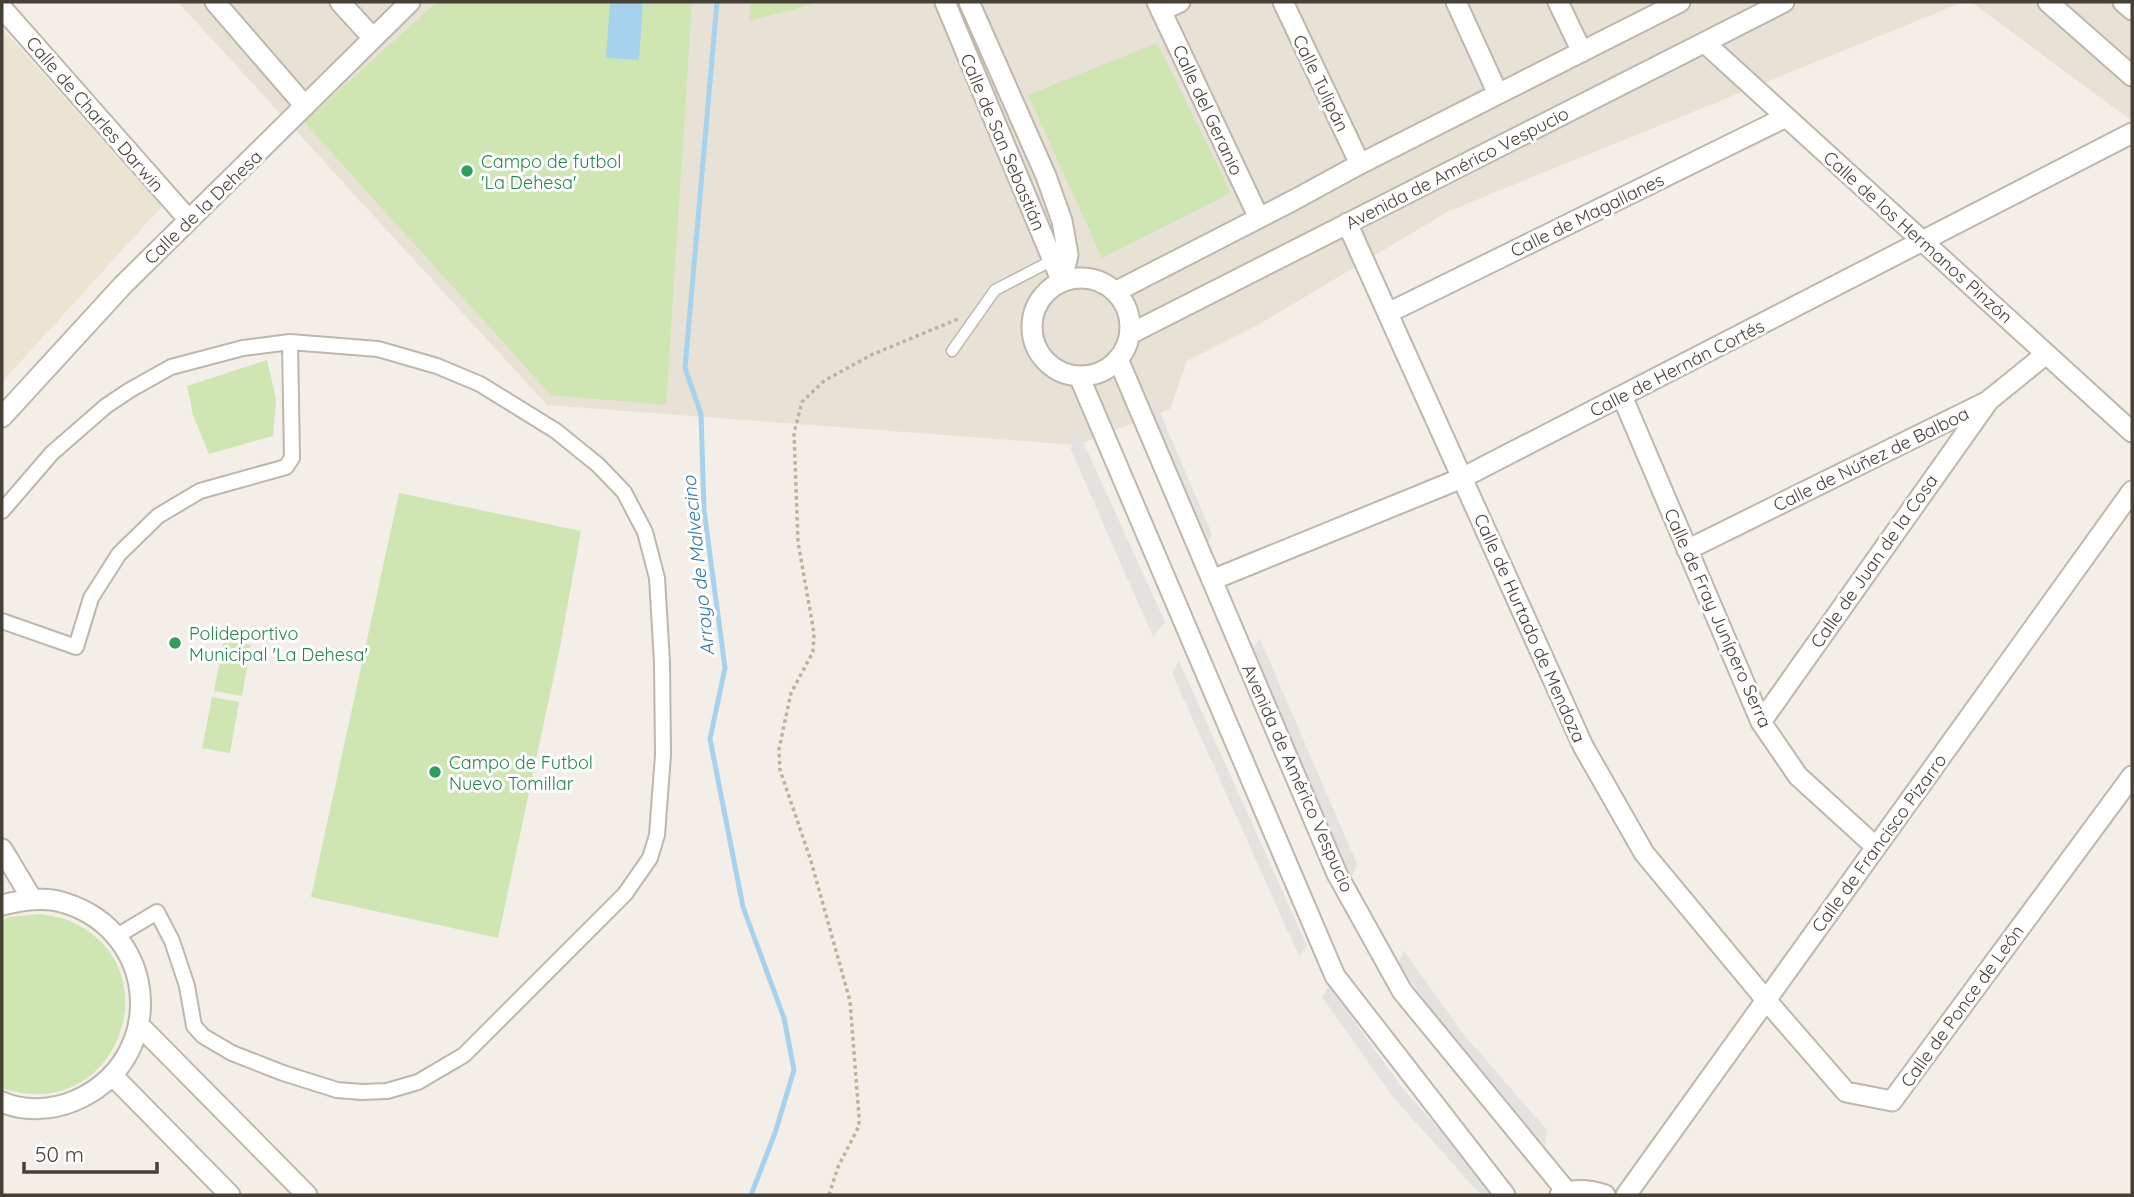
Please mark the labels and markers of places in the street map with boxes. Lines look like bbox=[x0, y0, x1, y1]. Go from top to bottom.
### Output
place label: Campo de futbol 'La Dehesa' bbox=[481, 150, 622, 194]
marker: Campo de futbol 'La Dehesa' bbox=[459, 163, 475, 179]
place label: Polideportivo Municipal 'La Dehesa' bbox=[189, 622, 368, 666]
marker: Polideportivo Municipal 'La Dehesa' bbox=[167, 635, 183, 651]
place label: Campo de Futbol Nuevo Tomillar bbox=[449, 751, 593, 795]
marker: Campo de Futbol Nuevo Tomillar bbox=[427, 764, 443, 780]

